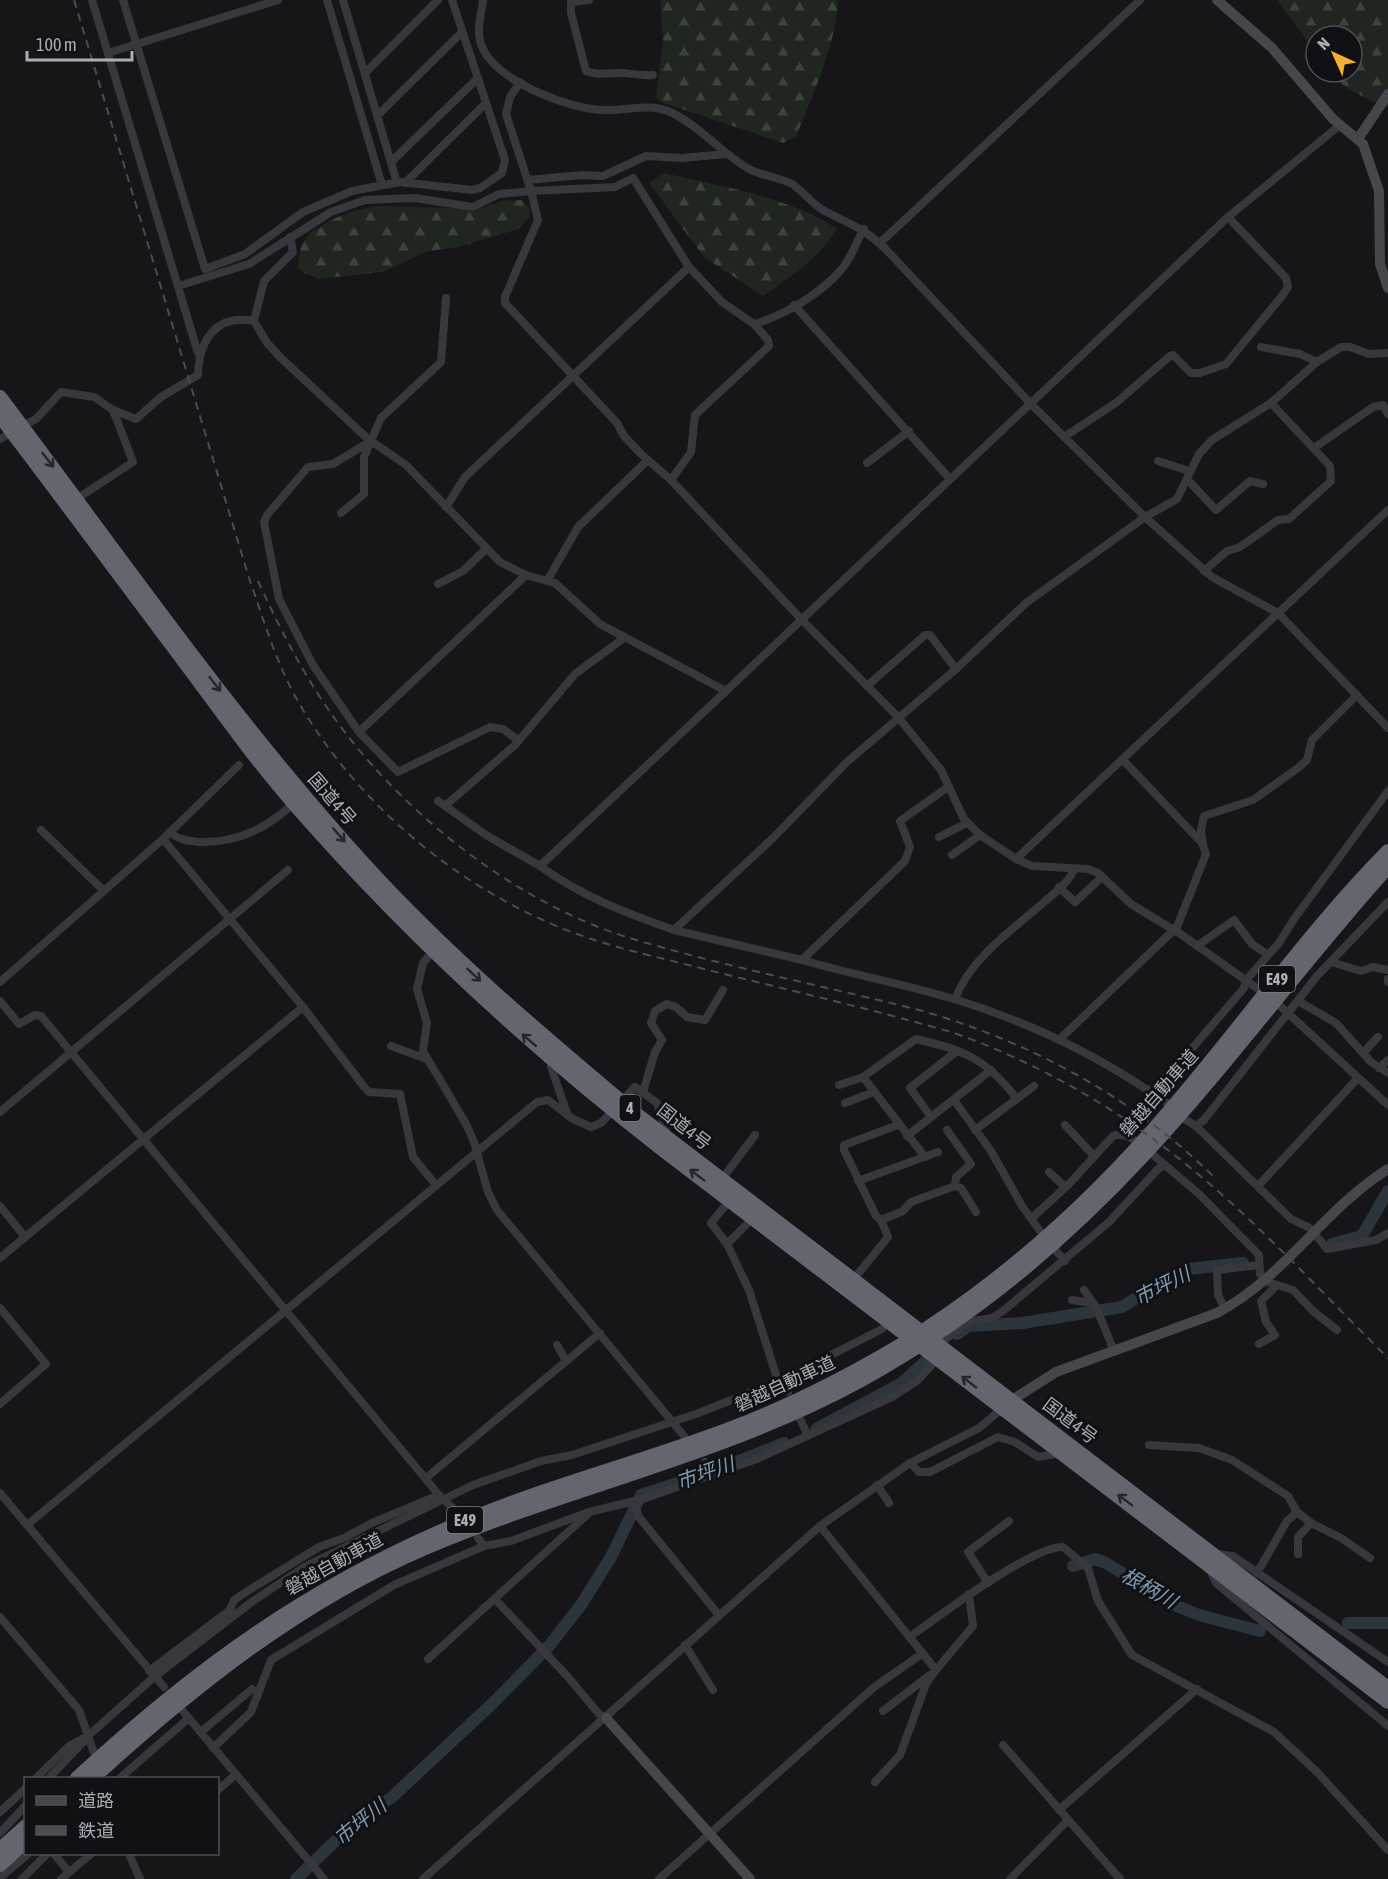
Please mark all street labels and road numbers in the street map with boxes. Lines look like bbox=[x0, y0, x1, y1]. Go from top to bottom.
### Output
street label: 国道4号 bbox=[304, 768, 361, 829]
road number: E49 bbox=[1259, 966, 1295, 992]
street label: 磐越自動車道 bbox=[1115, 1045, 1202, 1140]
road number: 4 bbox=[620, 1095, 640, 1121]
street label: 国道4号 bbox=[653, 1099, 715, 1154]
street label: 磐越自動車道 bbox=[731, 1351, 838, 1416]
street label: 国道4号 bbox=[1039, 1393, 1102, 1448]
road number: E49 bbox=[447, 1507, 483, 1533]
street label: 磐越自動車道 bbox=[281, 1528, 386, 1599]

